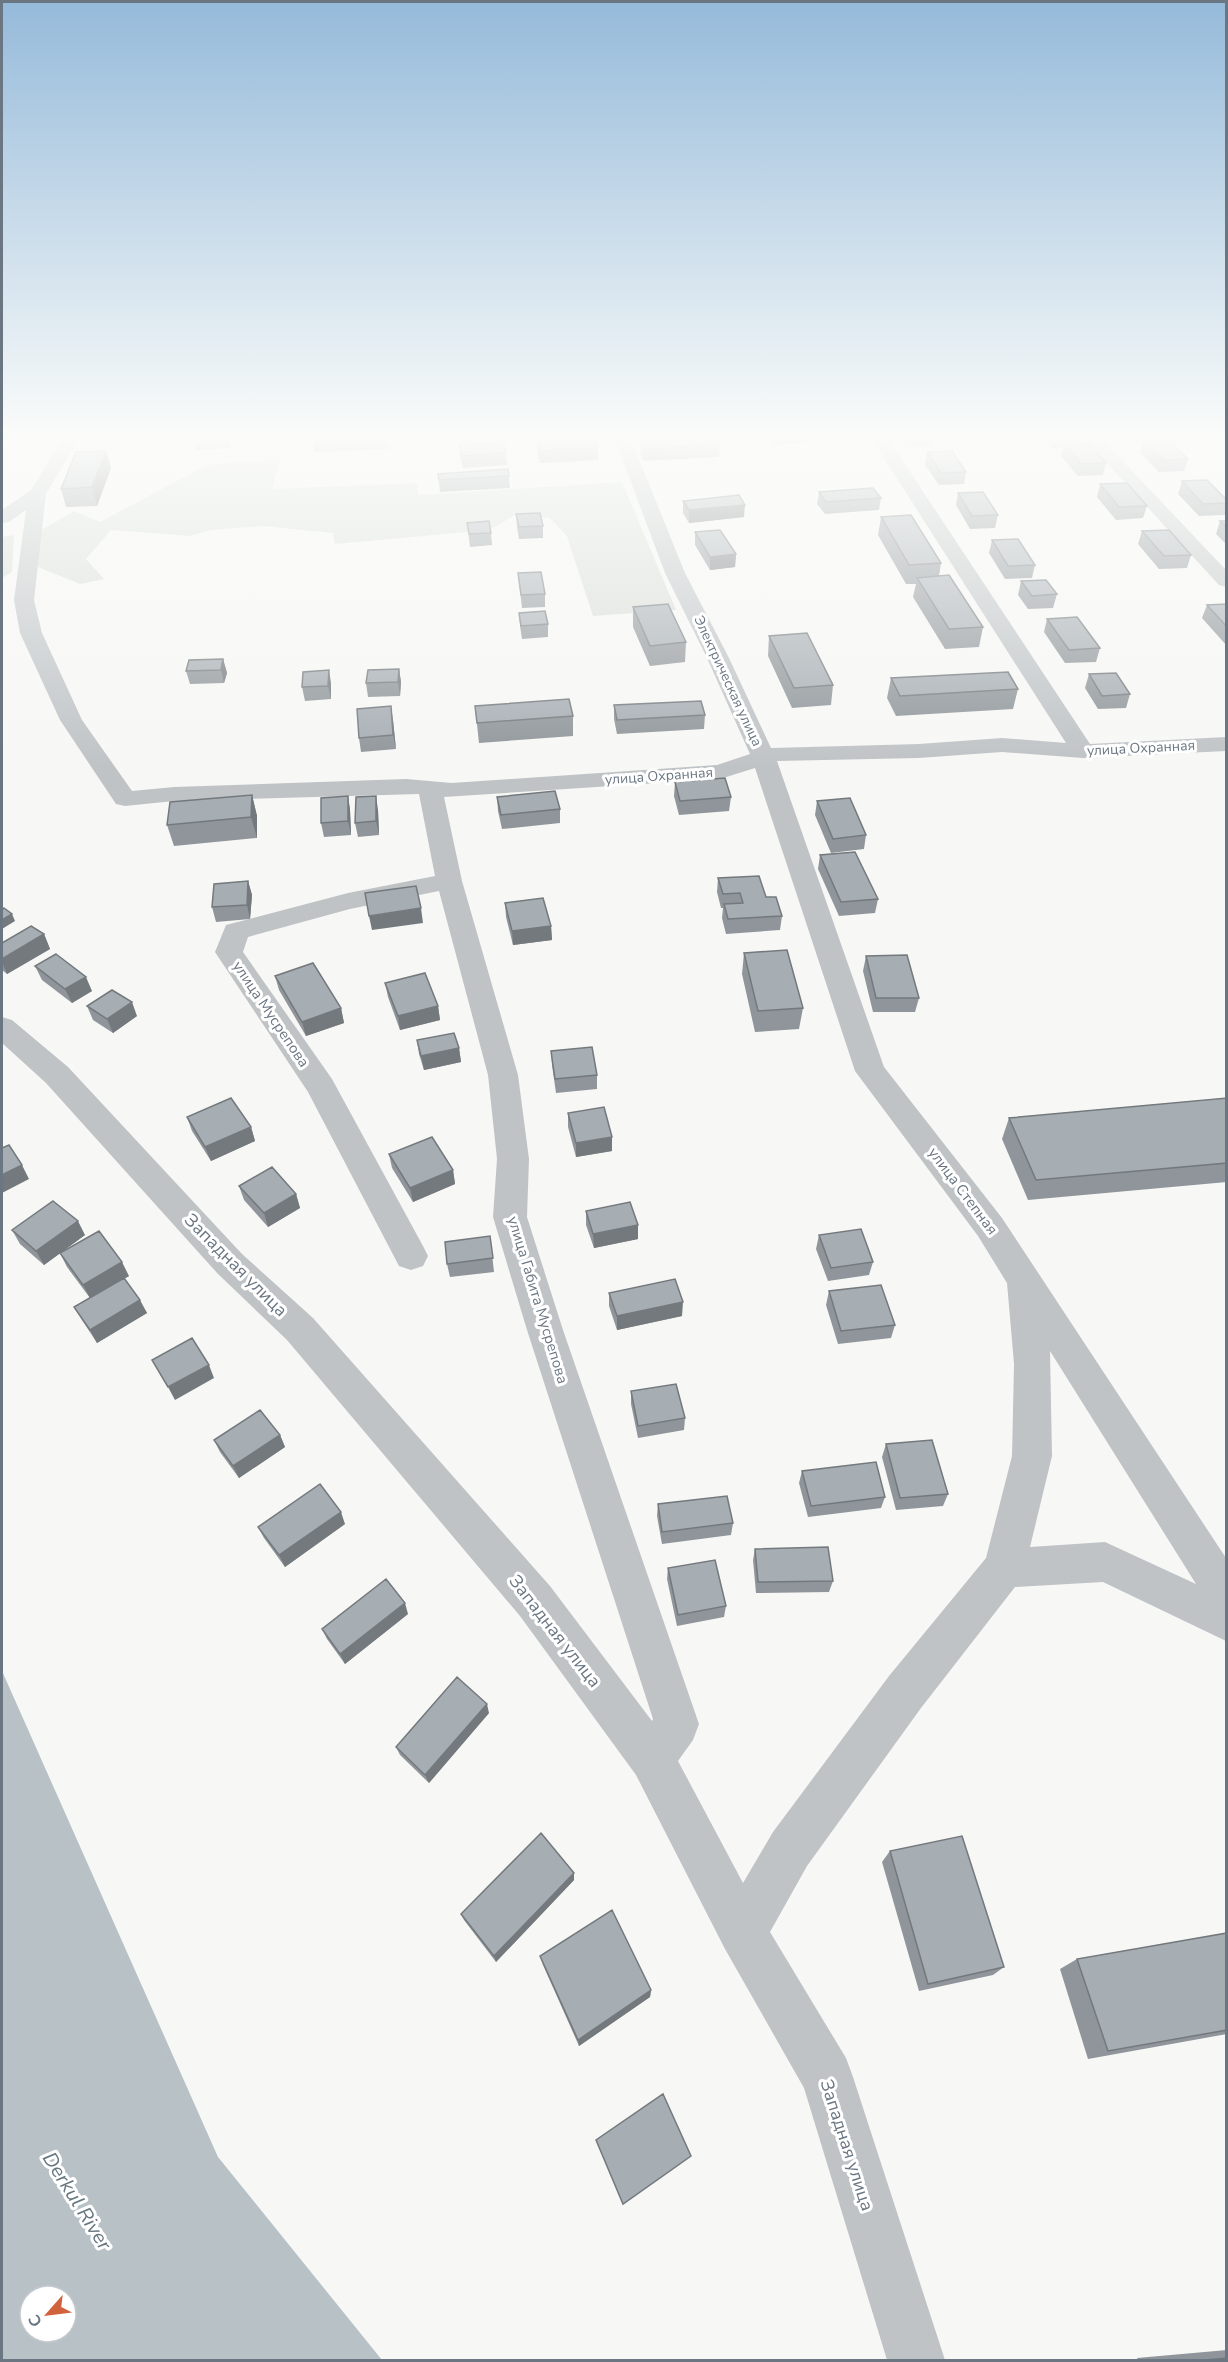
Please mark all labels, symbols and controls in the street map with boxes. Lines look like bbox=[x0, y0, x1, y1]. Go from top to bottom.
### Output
street label: Электрическая улица bbox=[689, 613, 767, 749]
street label: улица Охранная bbox=[1086, 736, 1196, 760]
street label: улица Охранная bbox=[604, 763, 714, 789]
street label: улица Мусрепова bbox=[228, 957, 314, 1071]
street label: улица Степная bbox=[924, 1143, 1002, 1239]
street label: Западная улица bbox=[179, 1208, 293, 1322]
street label: улица Габита Мусрепова bbox=[503, 1214, 573, 1386]
street label: Западная улица bbox=[503, 1570, 607, 1692]
street label: Западная улица bbox=[814, 2076, 880, 2214]
water label: Derkul River bbox=[36, 2147, 118, 2256]
north arrow bbox=[18, 2284, 78, 2344]
text: С bbox=[23, 2310, 48, 2331]

